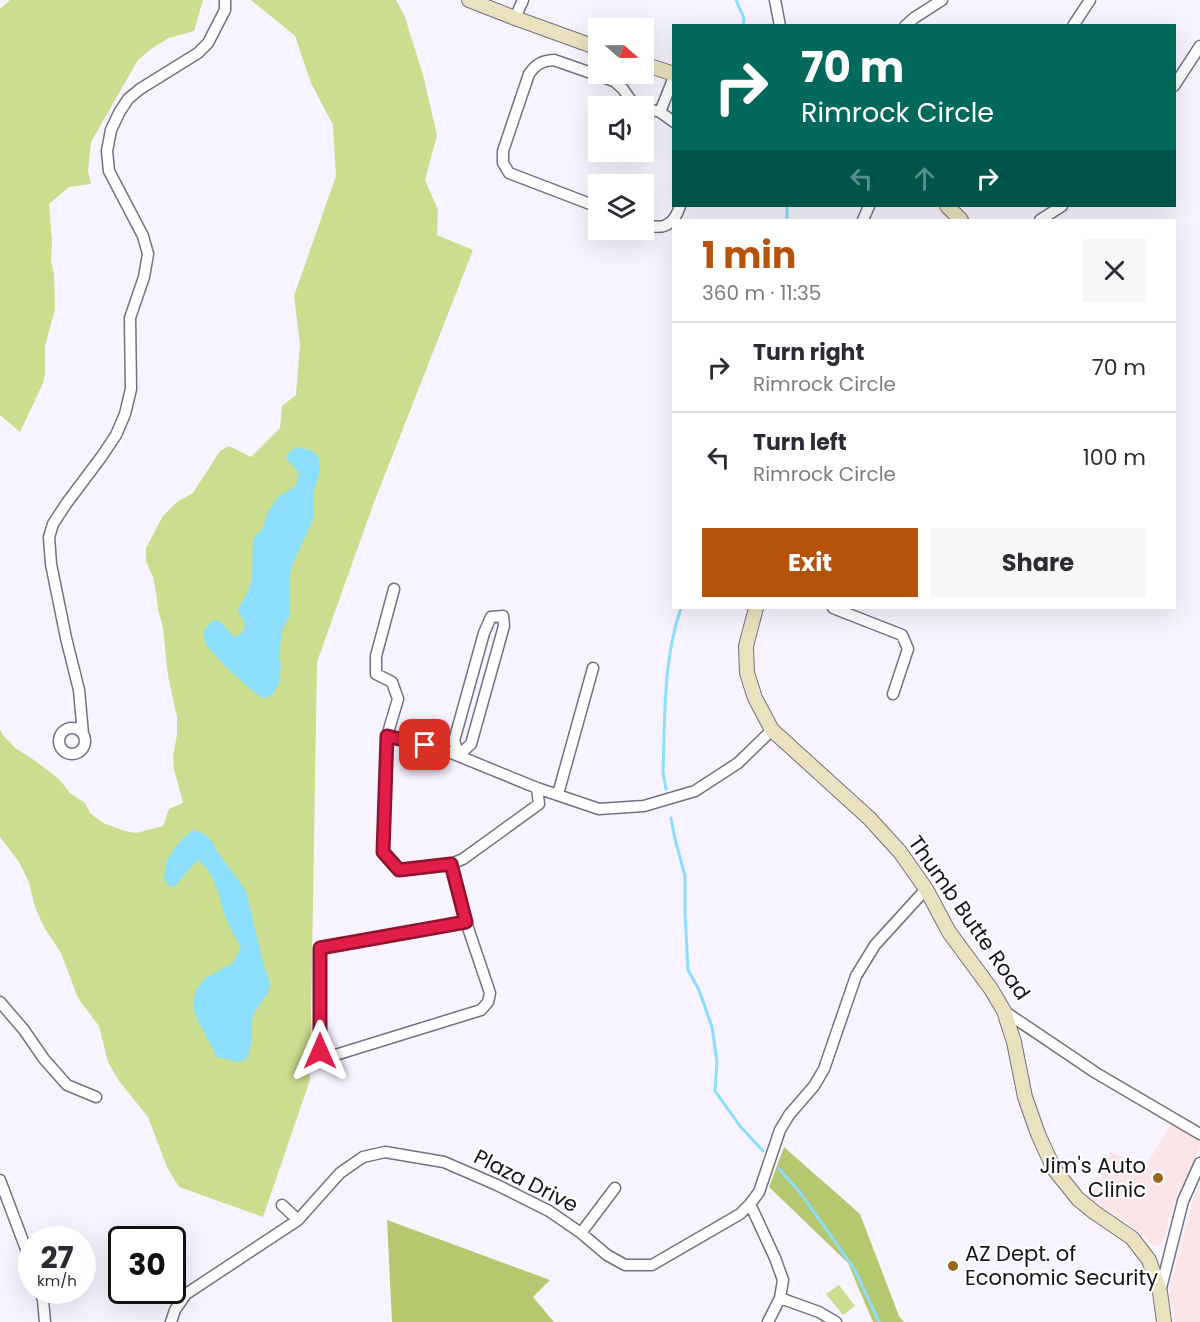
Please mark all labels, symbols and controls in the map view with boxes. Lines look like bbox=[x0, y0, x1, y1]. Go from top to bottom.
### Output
north arrow bbox=[588, 18, 654, 84]
map controls bbox=[588, 18, 654, 240]
text: 70 m bbox=[801, 38, 904, 97]
icon: right bbox=[702, 48, 780, 126]
text: Rimrock Circle bbox=[801, 94, 994, 131]
button: sound bbox=[588, 96, 654, 162]
icon: left bbox=[845, 162, 878, 195]
icon: ahead bbox=[908, 162, 941, 195]
icon: right bbox=[971, 162, 1004, 195]
button: layers bbox=[588, 174, 654, 240]
text: 1 min bbox=[702, 230, 796, 281]
button: close bbox=[1083, 239, 1146, 302]
text: 360 m · 11:35 bbox=[702, 279, 821, 307]
text: Turn right bbox=[753, 337, 864, 368]
icon: right bbox=[702, 351, 735, 384]
text: 70 m bbox=[1092, 352, 1146, 383]
text: Rimrock Circle bbox=[753, 370, 896, 398]
text: Turn left bbox=[753, 427, 847, 458]
icon: left bbox=[702, 441, 735, 474]
text: 100 m bbox=[1083, 442, 1146, 473]
text: Rimrock Circle bbox=[753, 460, 896, 488]
button: Exit bbox=[702, 528, 918, 597]
button: Share bbox=[930, 528, 1146, 597]
pin bbox=[399, 719, 450, 770]
icon: arrive bbox=[408, 728, 441, 761]
street label: Thumb Butte Road bbox=[902, 830, 1037, 1006]
position arrow bbox=[288, 1019, 352, 1083]
street label: Plaza Drive bbox=[469, 1142, 583, 1219]
place label: Jim's Auto Clinic bbox=[1039, 1151, 1146, 1204]
marker: Jim's Auto Clinic bbox=[1151, 1171, 1165, 1185]
speed limit sign: 30 bbox=[108, 1226, 186, 1304]
text: 27 bbox=[40, 1236, 74, 1279]
place label: AZ Dept. of Economic Security bbox=[965, 1239, 1158, 1292]
marker: AZ Dept. of Economic Security bbox=[946, 1259, 960, 1273]
text: km/h bbox=[37, 1270, 77, 1291]

